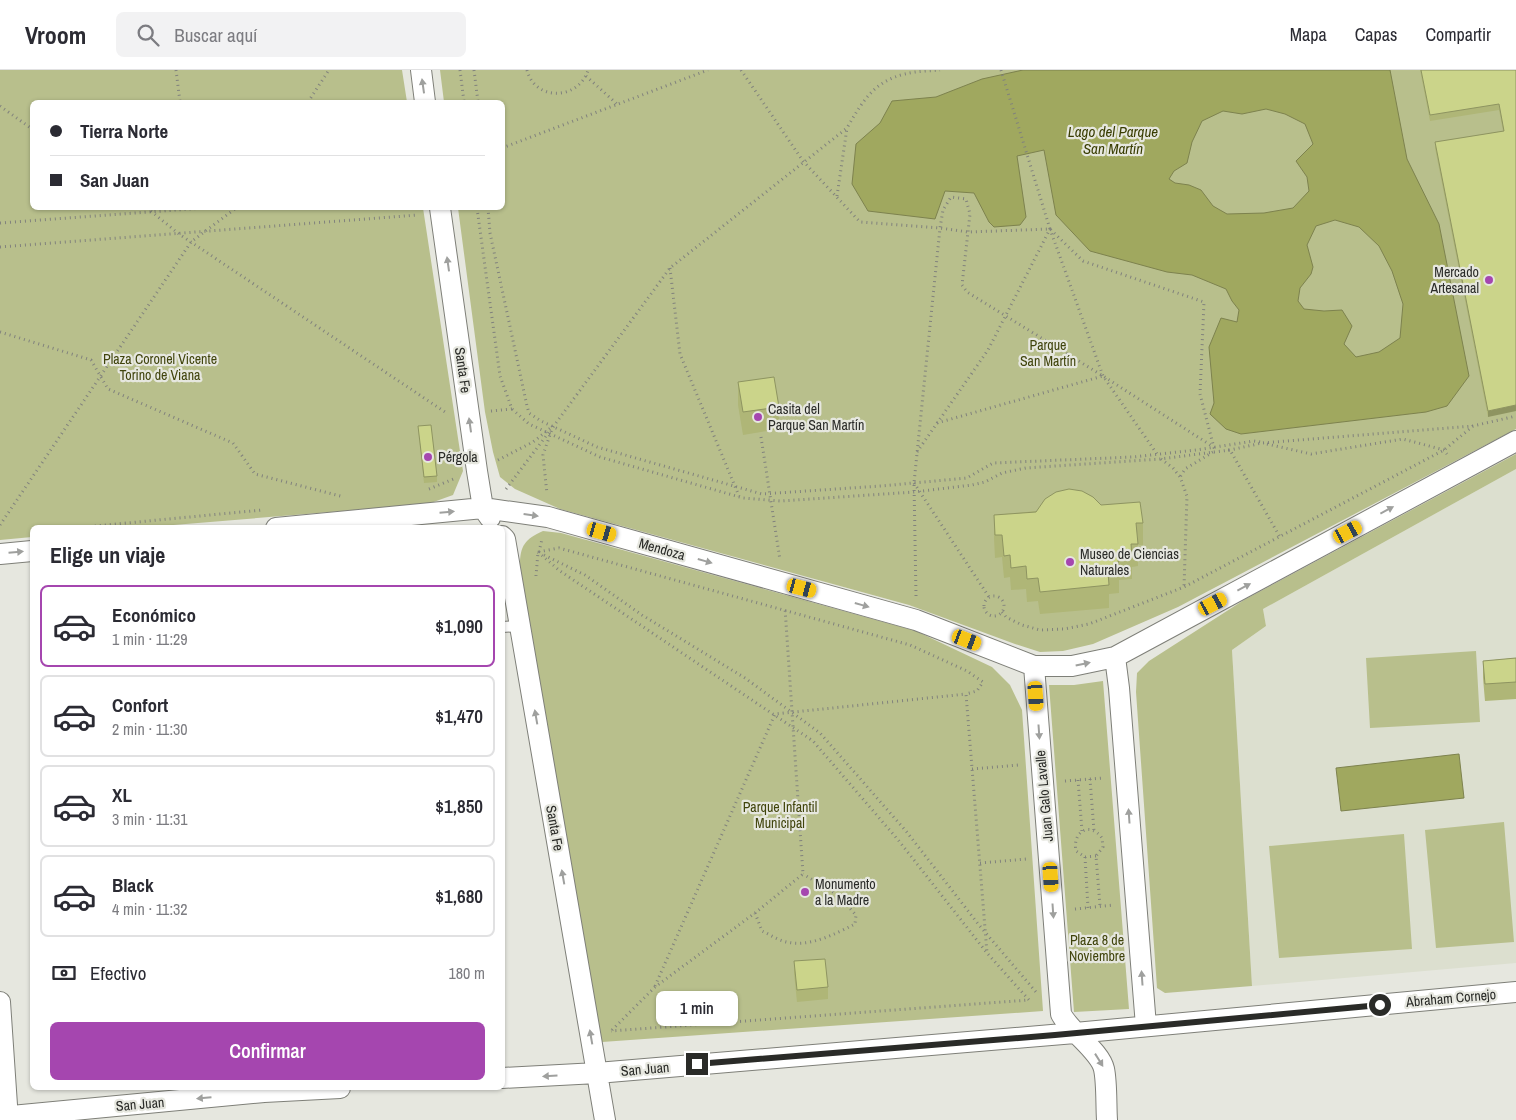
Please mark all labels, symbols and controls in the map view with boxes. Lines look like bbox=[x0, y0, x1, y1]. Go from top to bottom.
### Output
search box bbox=[116, 12, 466, 57]
text: Vroom bbox=[25, 19, 86, 51]
icon: search bbox=[134, 21, 162, 49]
text: Buscar aquí bbox=[174, 22, 257, 48]
text: Mapa bbox=[1290, 22, 1327, 47]
text: Capas bbox=[1355, 22, 1397, 47]
text: Compartir bbox=[1425, 22, 1491, 47]
one-way arrow bbox=[419, 78, 427, 94]
text: Tierra Norte bbox=[80, 118, 168, 144]
water label: Lago del Parque San Martín bbox=[1068, 121, 1158, 159]
text: San Juan bbox=[80, 167, 149, 193]
one-way arrow bbox=[444, 256, 452, 272]
place label: Mercado Artesanal bbox=[1430, 263, 1479, 297]
marker: Mercado Artesanal bbox=[1483, 274, 1495, 286]
park label: Parque San Martín bbox=[1020, 336, 1076, 370]
street label: Santa Fe bbox=[451, 346, 475, 394]
park label: Plaza Coronel Vicente Torino de Viana bbox=[103, 350, 217, 384]
place label: Casita del Parque San Martín bbox=[768, 400, 864, 434]
marker: Casita del Parque San Martín bbox=[752, 411, 764, 423]
one-way arrow bbox=[466, 417, 474, 433]
place label: Pérgola bbox=[438, 448, 478, 466]
marker: Pérgola bbox=[422, 451, 434, 463]
one-way arrow bbox=[1380, 506, 1395, 514]
one-way arrow bbox=[439, 507, 455, 515]
one-way arrow bbox=[524, 511, 540, 519]
car bbox=[1331, 518, 1364, 546]
car bbox=[585, 521, 618, 543]
street label: Mendoza bbox=[637, 534, 688, 564]
text: Elige un viaje bbox=[50, 540, 165, 570]
place label: Museo de Ciencias Naturales bbox=[1080, 545, 1179, 579]
one-way arrow bbox=[9, 548, 25, 556]
marker: Museo de Ciencias Naturales bbox=[1064, 556, 1076, 568]
one-way arrow bbox=[697, 557, 713, 565]
car bbox=[785, 577, 818, 599]
one-way arrow bbox=[1238, 583, 1251, 592]
car bbox=[1196, 590, 1229, 618]
one-way arrow bbox=[854, 601, 869, 609]
text: Económico bbox=[112, 602, 196, 628]
icon: car bbox=[52, 604, 97, 649]
text: $1,090 bbox=[435, 613, 483, 639]
text: 1 min · 11:29 bbox=[112, 628, 188, 650]
car bbox=[950, 628, 983, 652]
one-way arrow bbox=[1075, 660, 1090, 668]
car bbox=[1027, 681, 1044, 711]
text: Confort bbox=[112, 692, 168, 718]
icon: car bbox=[52, 694, 97, 739]
text: $1,470 bbox=[435, 703, 483, 729]
one-way arrow bbox=[531, 709, 539, 725]
text: 2 min · 11:30 bbox=[112, 718, 188, 740]
one-way arrow bbox=[1035, 724, 1043, 740]
street label: Juan Galo Lavalle bbox=[1031, 749, 1057, 843]
text: XL bbox=[112, 782, 132, 808]
icon: car bbox=[52, 784, 97, 829]
text: $1,850 bbox=[435, 793, 483, 819]
park label: Parque Infantil Municipal bbox=[743, 798, 817, 832]
street label: Santa Fe bbox=[542, 804, 568, 852]
text: 3 min · 11:31 bbox=[112, 808, 188, 830]
one-way arrow bbox=[1125, 808, 1133, 824]
car bbox=[1042, 862, 1059, 892]
one-way arrow bbox=[559, 869, 567, 885]
text: Black bbox=[112, 872, 154, 898]
icon: car bbox=[52, 874, 97, 919]
place label: Monumento a la Madre bbox=[815, 875, 876, 909]
text: $1,680 bbox=[435, 883, 483, 909]
marker: Monumento a la Madre bbox=[799, 886, 811, 898]
text: 4 min · 11:32 bbox=[112, 898, 188, 920]
one-way arrow bbox=[1050, 904, 1058, 920]
park label: Plaza 8 de Noviembre bbox=[1069, 931, 1125, 965]
icon: cash bbox=[50, 959, 78, 987]
text: Efectivo bbox=[90, 960, 146, 986]
text: 180 m bbox=[449, 962, 485, 984]
one-way arrow bbox=[1138, 970, 1146, 986]
street label: Abraham Cornejo bbox=[1404, 985, 1497, 1011]
callout: 1 min bbox=[656, 992, 738, 1026]
route start bbox=[1369, 994, 1391, 1016]
text: 1 min bbox=[680, 997, 714, 1019]
button: Confirmar bbox=[50, 1022, 485, 1080]
one-way arrow bbox=[587, 1029, 595, 1045]
route end bbox=[686, 1053, 708, 1075]
one-way arrow bbox=[1094, 1053, 1103, 1066]
street label: San Juan bbox=[620, 1058, 670, 1080]
one-way arrow bbox=[542, 1072, 558, 1080]
street label: San Juan bbox=[115, 1093, 165, 1115]
one-way arrow bbox=[196, 1094, 212, 1102]

